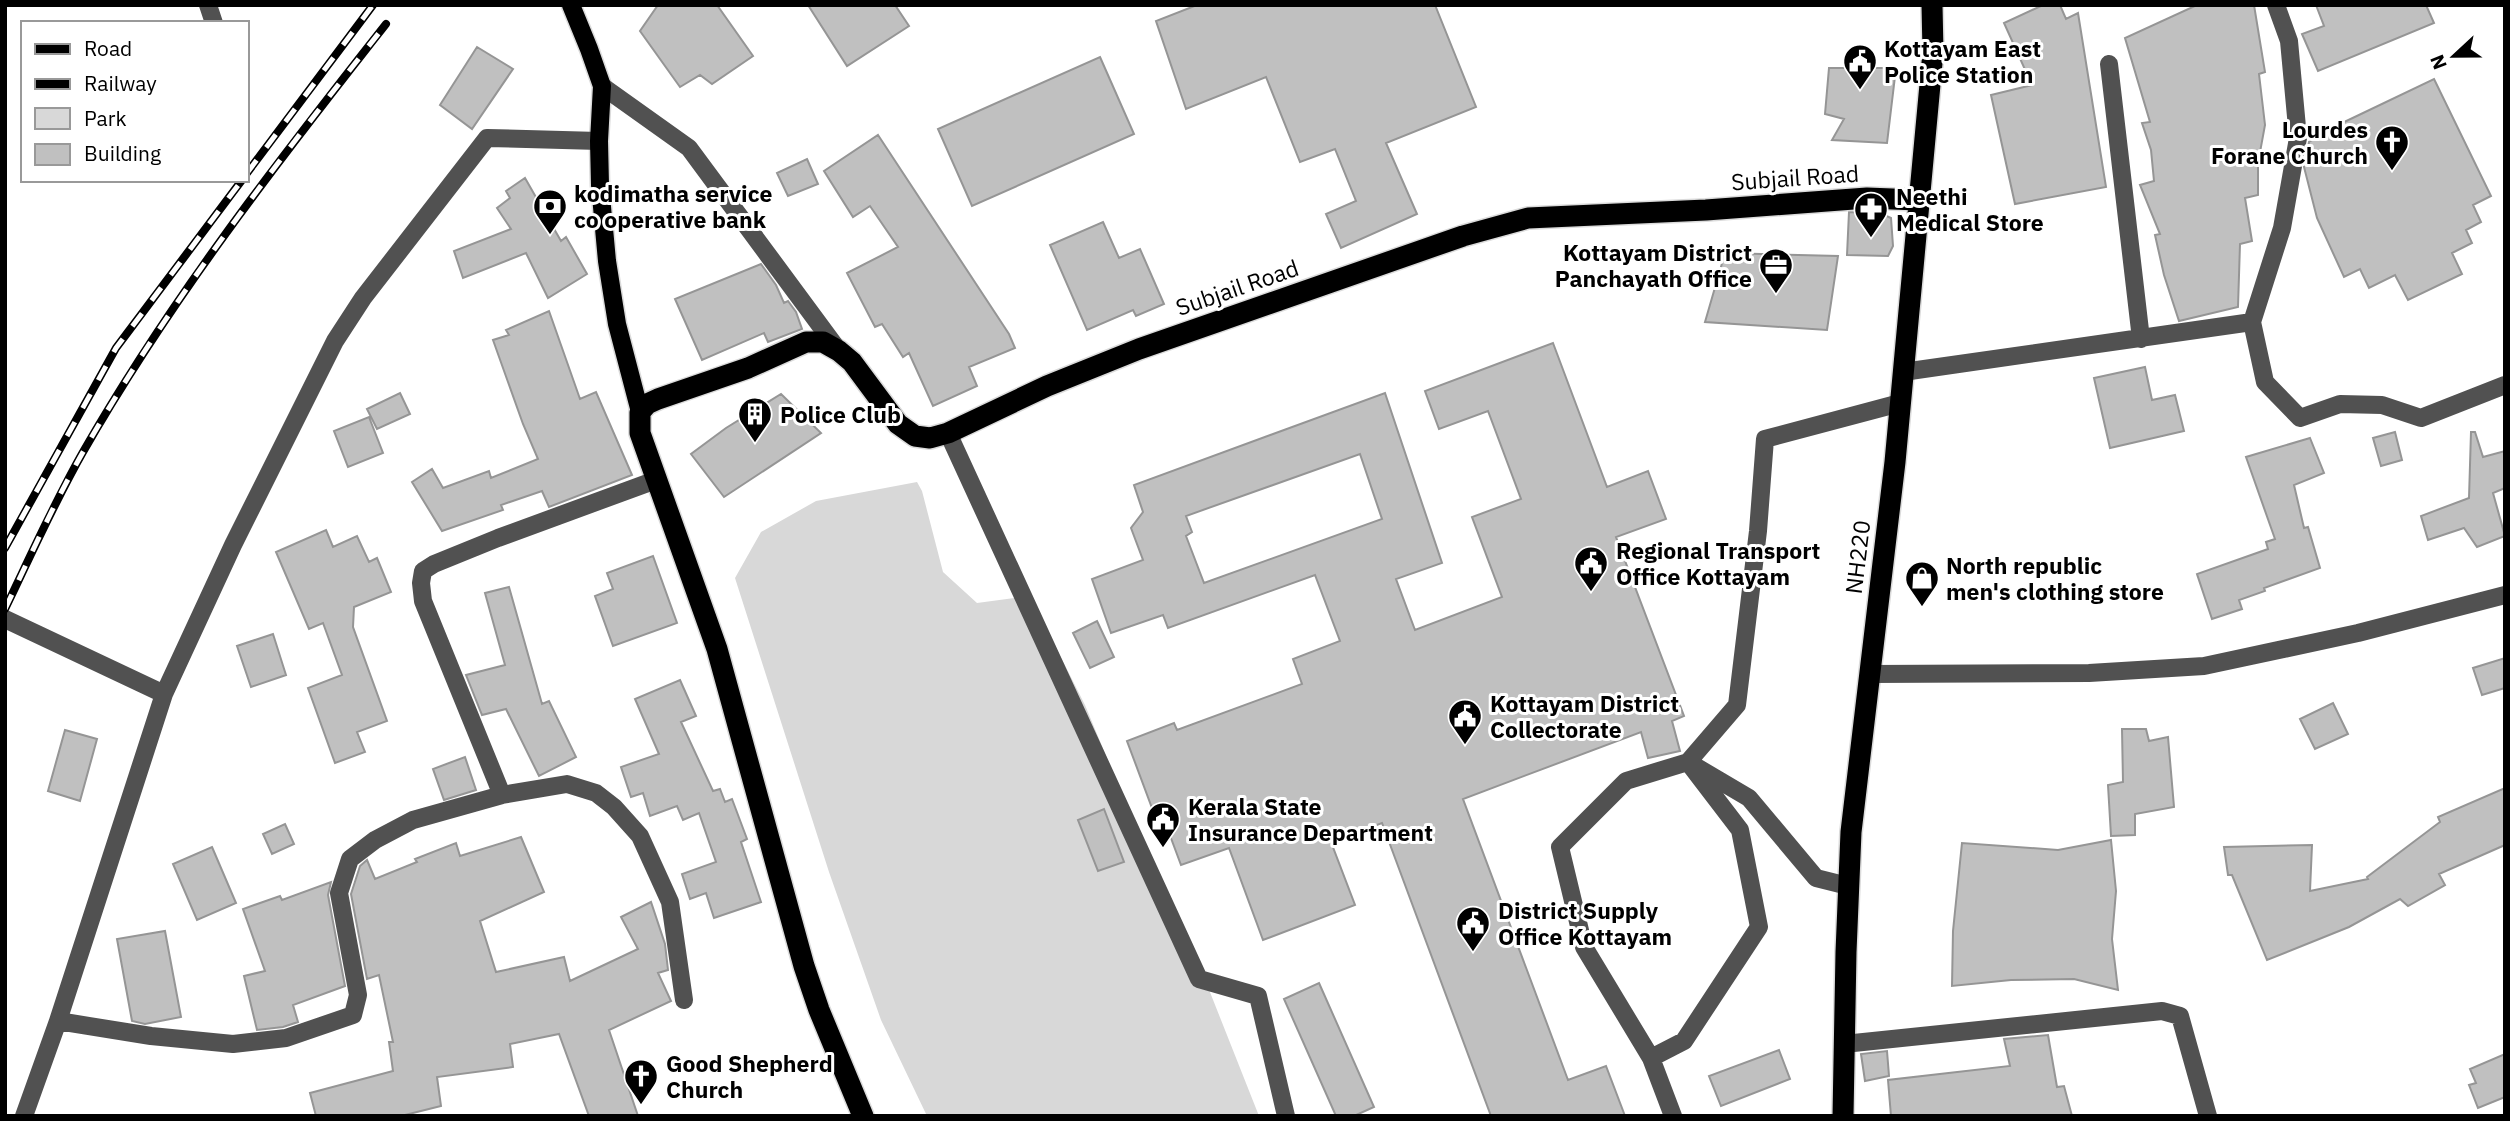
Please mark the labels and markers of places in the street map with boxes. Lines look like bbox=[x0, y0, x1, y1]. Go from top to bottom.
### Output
place label: Kottayam East Police Station bbox=[1884, 33, 2041, 89]
public building icon: Kottayam East Police Station bbox=[1841, 42, 1879, 91]
place label: Lourdes Forane Church bbox=[2211, 114, 2368, 170]
church icon: Lourdes Forane Church bbox=[2373, 123, 2411, 172]
place label: kodimatha service co operative bank bbox=[574, 178, 772, 234]
place label: Neethi Medical Store bbox=[1896, 181, 2044, 237]
bank icon: kodimatha service co operative bank bbox=[531, 187, 569, 236]
pharmacy icon: Neethi Medical Store bbox=[1852, 190, 1890, 239]
place label: Kottayam District Panchayath Office bbox=[1555, 237, 1752, 293]
office icon: Kottayam District Panchayath Office bbox=[1757, 246, 1795, 295]
building icon: Police Club bbox=[736, 395, 774, 444]
place label: Police Club bbox=[780, 399, 901, 429]
place label: Regional Transport Office Kottayam bbox=[1616, 535, 1821, 591]
public building icon: Regional Transport Office Kottayam bbox=[1572, 544, 1610, 593]
place label: North republic men's clothing store bbox=[1946, 550, 2164, 606]
shop icon: North republic men's clothing store bbox=[1903, 559, 1941, 608]
place label: Kottayam District Collectorate bbox=[1490, 688, 1679, 744]
public building icon: Kottayam District Collectorate bbox=[1446, 697, 1484, 746]
place label: Kerala State Insurance Department bbox=[1188, 791, 1433, 847]
public building icon: Kerala State Insurance Department bbox=[1144, 800, 1182, 849]
place label: District Supply Office Kottayam bbox=[1498, 895, 1672, 951]
public building icon: District Supply Office Kottayam bbox=[1454, 904, 1492, 953]
place label: Good Shepherd Church bbox=[666, 1048, 833, 1104]
church icon: Good Shepherd Church bbox=[622, 1057, 660, 1106]

